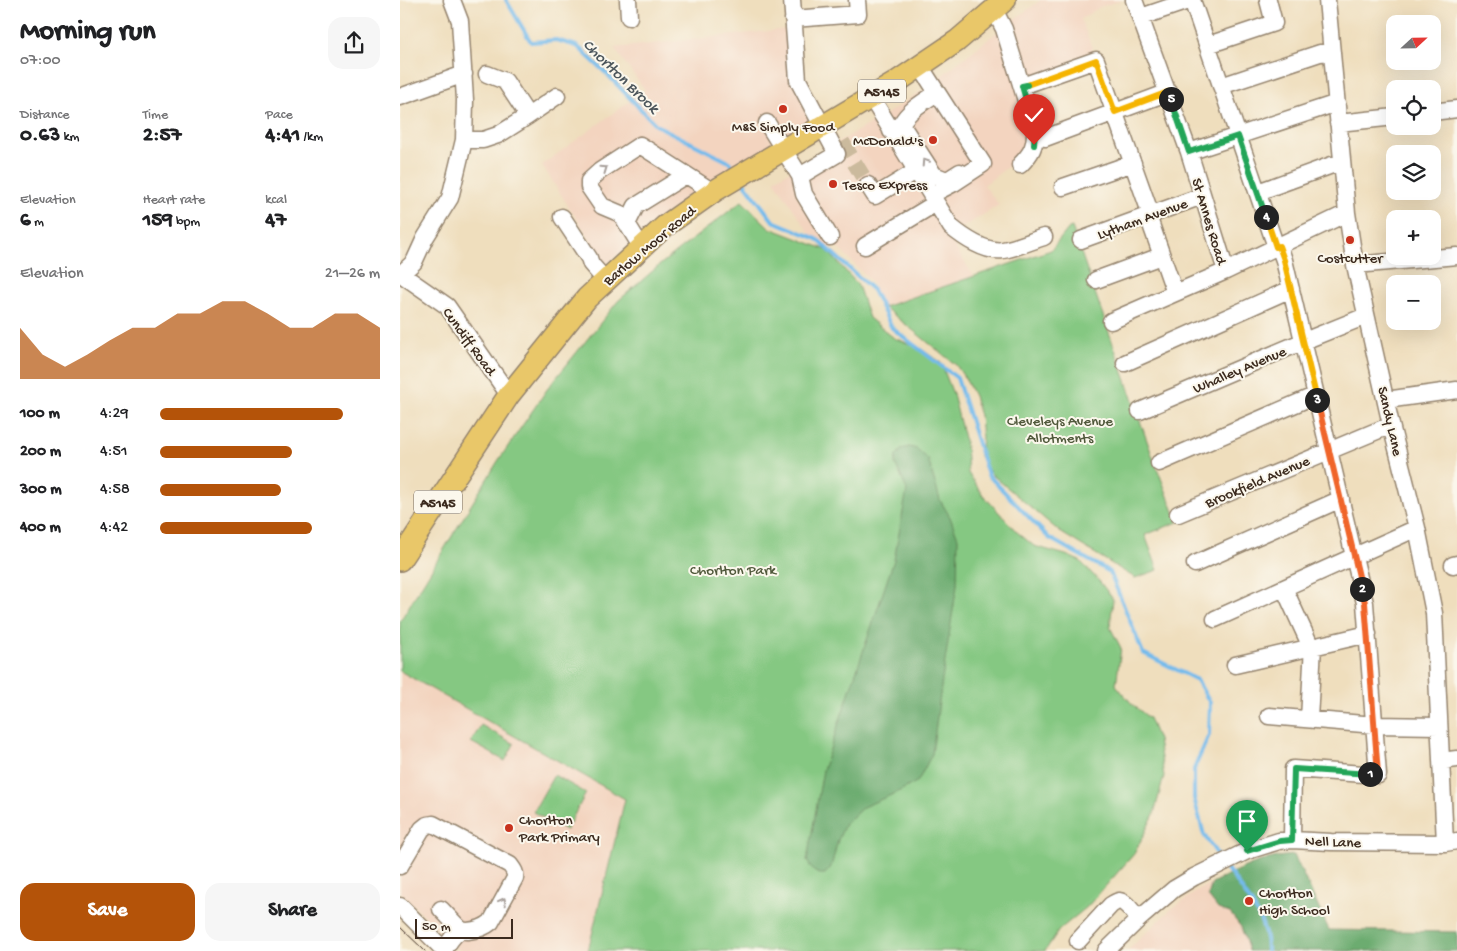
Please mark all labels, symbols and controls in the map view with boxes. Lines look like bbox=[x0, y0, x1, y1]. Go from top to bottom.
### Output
north arrow bbox=[1386, 15, 1441, 70]
map controls bbox=[1386, 15, 1441, 330]
text: Morning run bbox=[20, 16, 155, 49]
button: share bbox=[328, 17, 380, 69]
water label: Chorlton Brook bbox=[578, 36, 663, 120]
text: 07:00 bbox=[20, 52, 61, 71]
road number: A5145 bbox=[858, 80, 906, 102]
button: locate bbox=[1386, 80, 1441, 135]
pin: 5 bbox=[1158, 86, 1184, 112]
text: 5 bbox=[1168, 91, 1175, 108]
pin bbox=[1013, 94, 1055, 145]
icon: check bbox=[1020, 101, 1048, 129]
marker: M&S Simply Food bbox=[777, 103, 789, 115]
text: Distance bbox=[20, 107, 69, 124]
text: Time bbox=[143, 107, 168, 124]
text: Pace bbox=[265, 107, 293, 124]
place label: M&S Simply Food bbox=[732, 119, 835, 137]
text: 0.63 bbox=[20, 124, 60, 149]
text: 2:57 bbox=[143, 124, 182, 149]
text: 4:41 bbox=[265, 124, 300, 149]
text: km bbox=[60, 129, 80, 146]
text: /km bbox=[300, 129, 323, 146]
place label: McDonald's bbox=[853, 133, 923, 151]
marker: McDonald's bbox=[927, 134, 939, 146]
button: layers bbox=[1386, 145, 1441, 200]
one-way arrow bbox=[922, 159, 931, 168]
one-way arrow bbox=[598, 166, 607, 174]
street label: St Annes Road bbox=[1186, 176, 1230, 268]
place label: Tesco Express bbox=[842, 177, 928, 195]
marker: Tesco Express bbox=[827, 178, 839, 190]
text: Elevation bbox=[20, 192, 76, 209]
text: Heart rate bbox=[143, 192, 205, 209]
text: kcal bbox=[265, 192, 287, 209]
street label: Lytham Avenue bbox=[1095, 195, 1190, 245]
street label: Barlow Moor Road bbox=[600, 202, 701, 291]
pin: 4 bbox=[1254, 204, 1278, 230]
text: 6 bbox=[20, 209, 31, 234]
text: 159 bbox=[143, 209, 173, 234]
text: 47 bbox=[265, 209, 286, 234]
text: 4 bbox=[1263, 209, 1270, 226]
button: + bbox=[1386, 210, 1441, 265]
text: m bbox=[31, 214, 44, 231]
text: bpm bbox=[173, 214, 200, 231]
marker: Costcutter bbox=[1344, 234, 1356, 246]
place label: Costcutter bbox=[1318, 250, 1384, 268]
text: Elevation bbox=[20, 265, 84, 284]
text: 21–26 m bbox=[325, 265, 380, 284]
button: − bbox=[1386, 275, 1441, 330]
street label: Cundiff Road bbox=[438, 305, 500, 381]
street label: Whalley Avenue bbox=[1190, 343, 1289, 399]
street label: Sandy Lane bbox=[1372, 385, 1406, 458]
pin: 3 bbox=[1304, 388, 1330, 412]
text: 3 bbox=[1314, 392, 1321, 409]
text: 100 m bbox=[20, 405, 60, 424]
text: 4:29 bbox=[100, 405, 128, 424]
park label: Cleveleys Avenue Allotments bbox=[1007, 413, 1113, 448]
text: 200 m bbox=[20, 443, 61, 462]
text: 4:51 bbox=[100, 443, 127, 462]
street label: Brookfield Avenue bbox=[1202, 453, 1313, 513]
text: 300 m bbox=[20, 481, 62, 500]
text: 4:58 bbox=[100, 481, 130, 500]
road number: A5145 bbox=[414, 491, 462, 514]
text: 400 m bbox=[20, 519, 61, 538]
text: 4:42 bbox=[100, 519, 128, 538]
park label: Chorlton Park bbox=[690, 562, 777, 580]
pin: 2 bbox=[1350, 576, 1374, 602]
text: 2 bbox=[1359, 581, 1366, 598]
pin: 1 bbox=[1358, 762, 1382, 786]
text: 1 bbox=[1368, 766, 1373, 783]
pin bbox=[1226, 800, 1268, 851]
icon: arrive bbox=[1233, 807, 1261, 835]
place label: Chorlton Park Primary bbox=[518, 812, 600, 847]
marker: Chorlton Park Primary bbox=[503, 822, 515, 834]
street label: Nell Lane bbox=[1304, 833, 1362, 853]
button: Save bbox=[20, 883, 195, 941]
button: Share bbox=[205, 883, 380, 941]
place label: Chorlton High School bbox=[1259, 885, 1330, 920]
marker: Chorlton High School bbox=[1243, 895, 1255, 907]
one-way arrow bbox=[496, 897, 506, 906]
scale bar bbox=[415, 916, 512, 939]
text: 50 m bbox=[422, 919, 451, 936]

